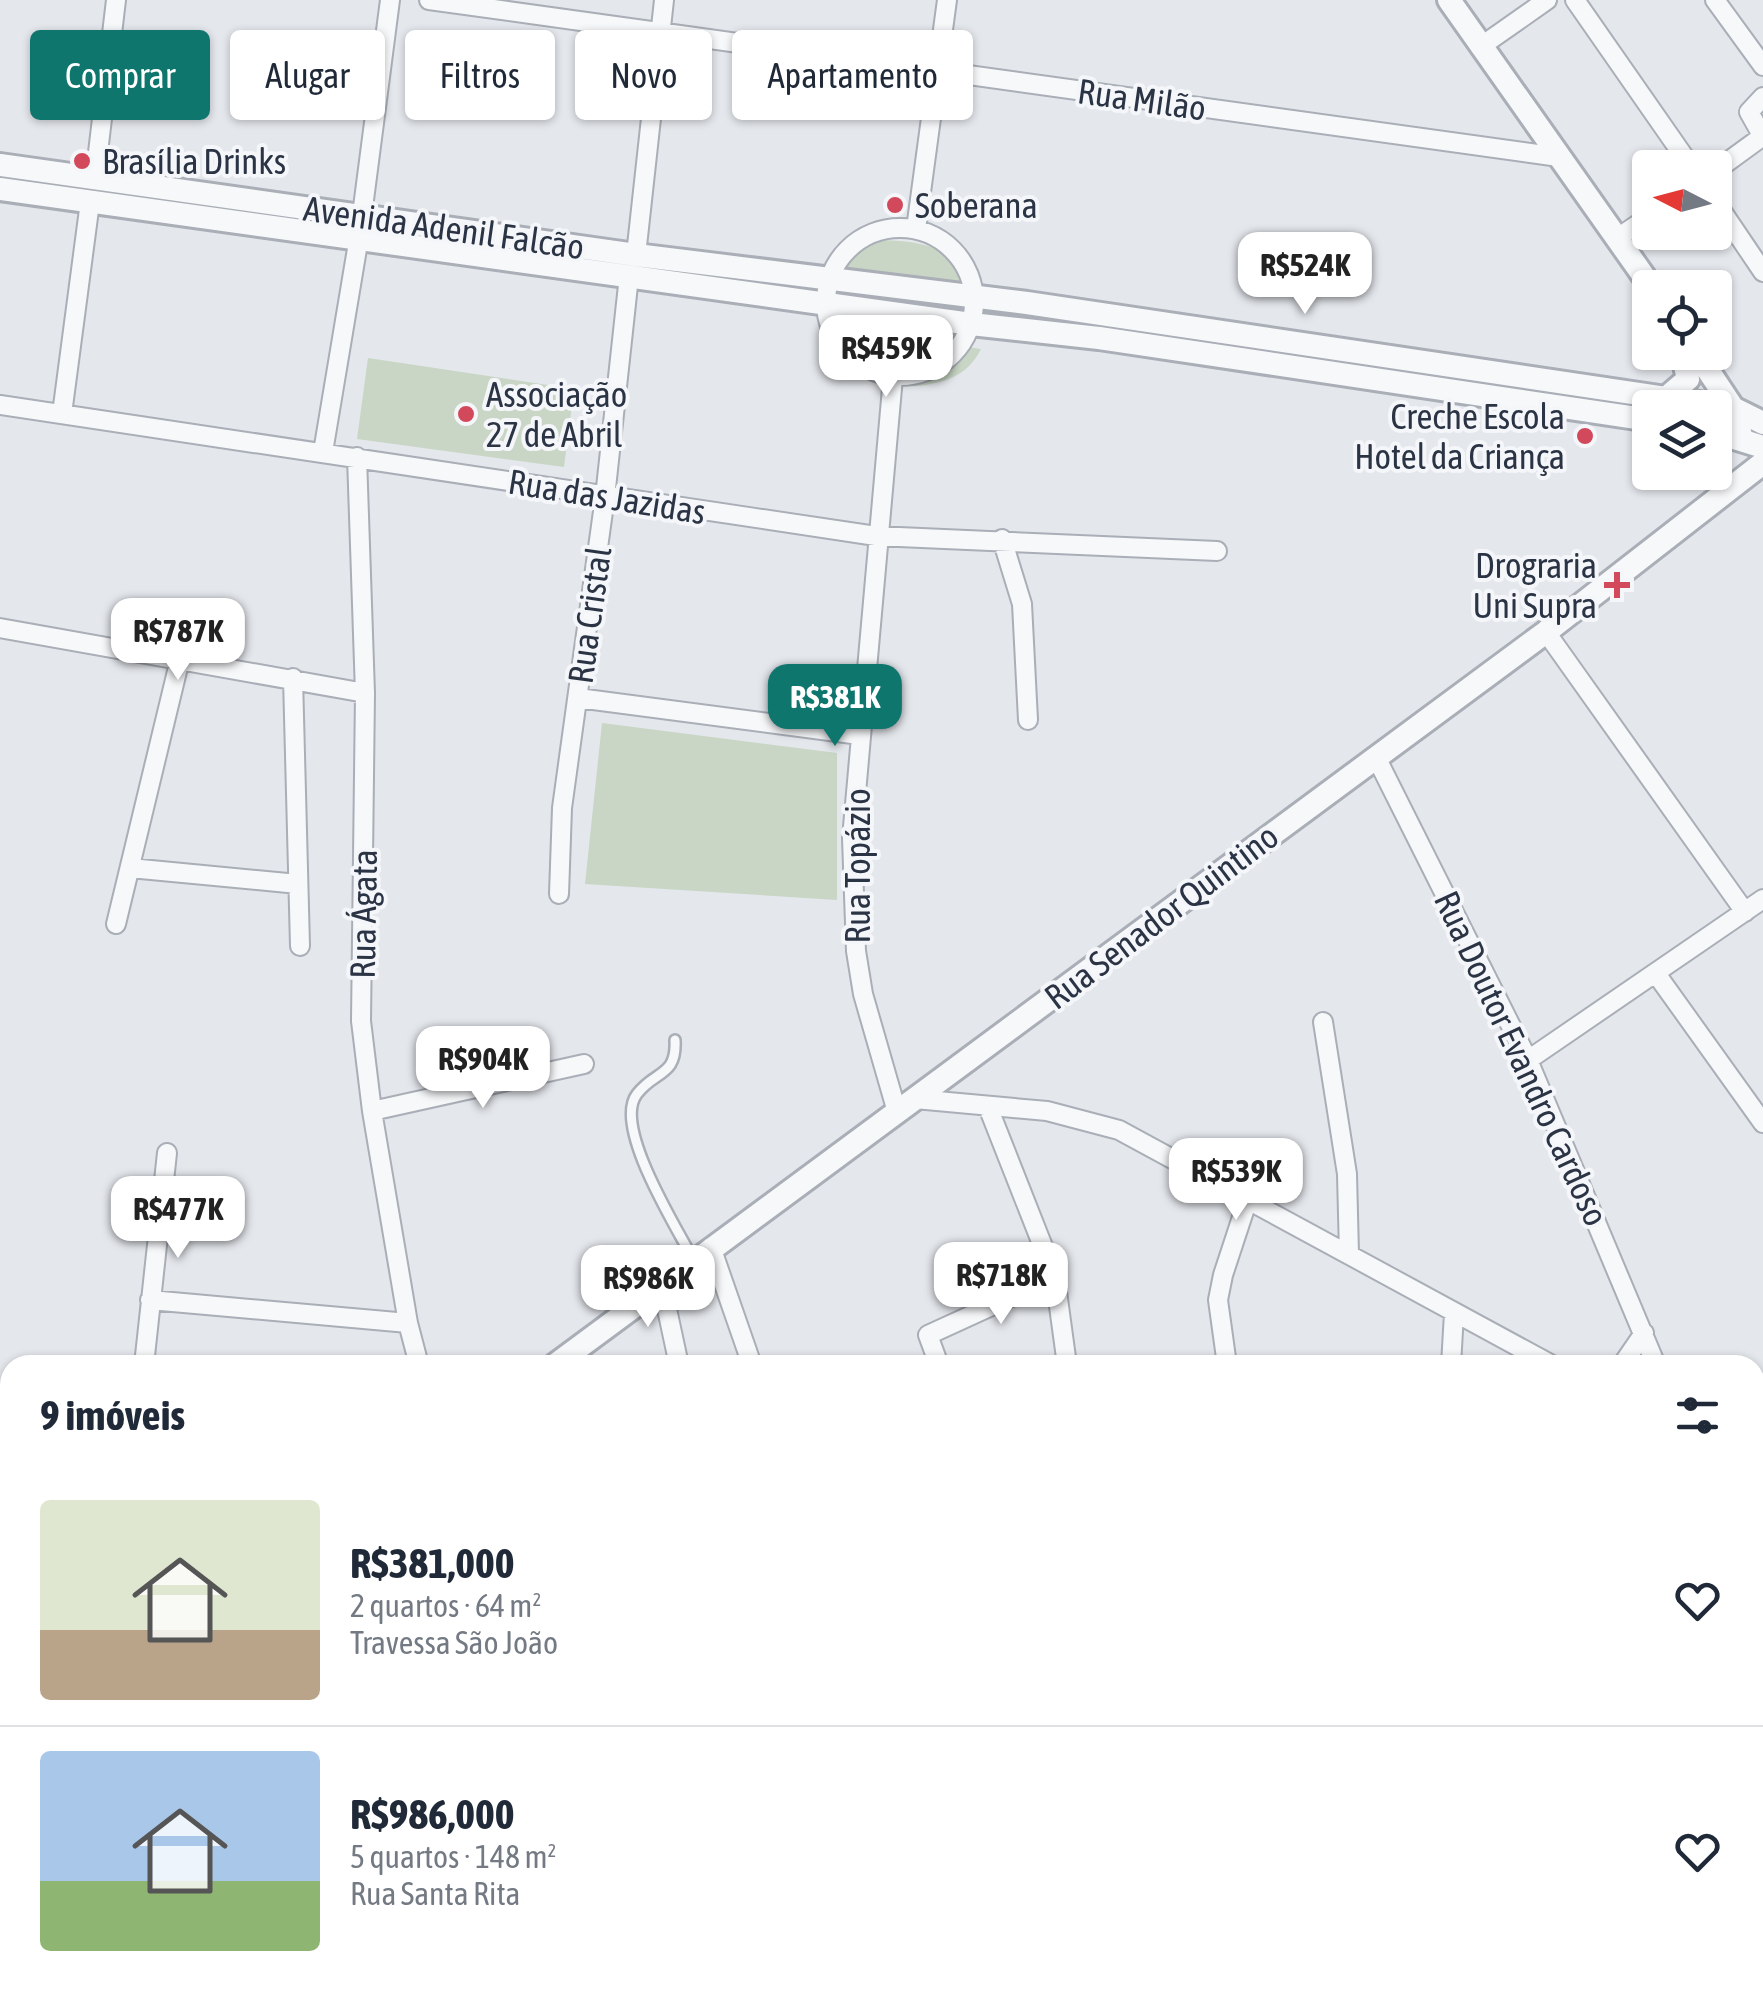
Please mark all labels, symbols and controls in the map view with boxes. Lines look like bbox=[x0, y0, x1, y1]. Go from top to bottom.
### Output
chip: Comprar bbox=[30, 30, 210, 120]
chip: Alugar bbox=[230, 30, 385, 120]
chip: Filtros bbox=[405, 30, 555, 120]
chip: Novo bbox=[575, 30, 712, 120]
chip: Apartamento bbox=[732, 30, 973, 120]
street label: Rua Milão bbox=[1075, 70, 1209, 128]
place label: Brasília Drinks bbox=[102, 141, 286, 181]
marker: Brasília Drinks bbox=[71, 150, 93, 172]
north arrow bbox=[1632, 150, 1732, 250]
map controls bbox=[1632, 150, 1732, 490]
place label: Soberana bbox=[915, 185, 1038, 225]
street label: Avenida Adenil Falcão bbox=[301, 188, 587, 266]
marker: Soberana bbox=[884, 194, 906, 216]
pin: R$524K bbox=[1224, 232, 1386, 317]
text: R$524K bbox=[1260, 246, 1350, 283]
button: locate bbox=[1632, 270, 1732, 370]
pin: R$459K bbox=[805, 315, 967, 400]
text: R$459K bbox=[841, 329, 931, 366]
place label: Associação 27 de Abril bbox=[486, 374, 627, 454]
button: layers bbox=[1632, 390, 1732, 490]
place label: Creche Escola Hotel da Criança bbox=[1354, 396, 1565, 476]
marker: Associação 27 de Abril bbox=[455, 403, 477, 425]
marker: Creche Escola Hotel da Criança bbox=[1574, 425, 1596, 447]
street label: Rua das Jazidas bbox=[506, 461, 708, 531]
street label: Rua Cristal bbox=[560, 544, 618, 686]
place label: Drograria Uni Supra bbox=[1472, 545, 1597, 625]
marker: Drograria Uni Supra bbox=[1606, 574, 1628, 596]
pin: R$787K bbox=[97, 598, 259, 683]
text: R$787K bbox=[133, 612, 223, 649]
pin: R$381K bbox=[754, 664, 916, 749]
text: R$381K bbox=[790, 678, 880, 715]
street label: Rua Topázio bbox=[837, 788, 877, 944]
street label: Rua Senador Quintino bbox=[1037, 815, 1285, 1017]
street label: Rua Ágata bbox=[342, 849, 384, 979]
street label: Rua Doutor Evandro Cardoso bbox=[1427, 884, 1617, 1232]
pin: R$904K bbox=[402, 1026, 564, 1111]
text: R$904K bbox=[438, 1040, 528, 1077]
pin: R$539K bbox=[1155, 1138, 1317, 1223]
text: R$539K bbox=[1191, 1152, 1281, 1189]
pin: R$477K bbox=[97, 1176, 259, 1261]
text: R$477K bbox=[133, 1190, 223, 1227]
pin: R$718K bbox=[920, 1242, 1082, 1327]
pin: R$986K bbox=[567, 1245, 729, 1330]
text: R$718K bbox=[956, 1256, 1046, 1293]
text: R$986K bbox=[603, 1259, 693, 1296]
icon: filters bbox=[1670, 1388, 1725, 1443]
text: 9 imóveis bbox=[40, 1391, 185, 1439]
text: R$381,000 bbox=[350, 1539, 515, 1587]
icon: home bbox=[120, 1540, 240, 1660]
icon: heart bbox=[1670, 1573, 1725, 1628]
text: 2 quartos · 64 m² bbox=[350, 1587, 541, 1624]
text: Travessa São João bbox=[350, 1624, 558, 1661]
text: R$986,000 bbox=[350, 1790, 515, 1838]
icon: home bbox=[120, 1791, 240, 1911]
icon: heart bbox=[1670, 1824, 1725, 1879]
text: 5 quartos · 148 m² bbox=[350, 1838, 556, 1875]
text: Rua Santa Rita bbox=[350, 1875, 521, 1912]

